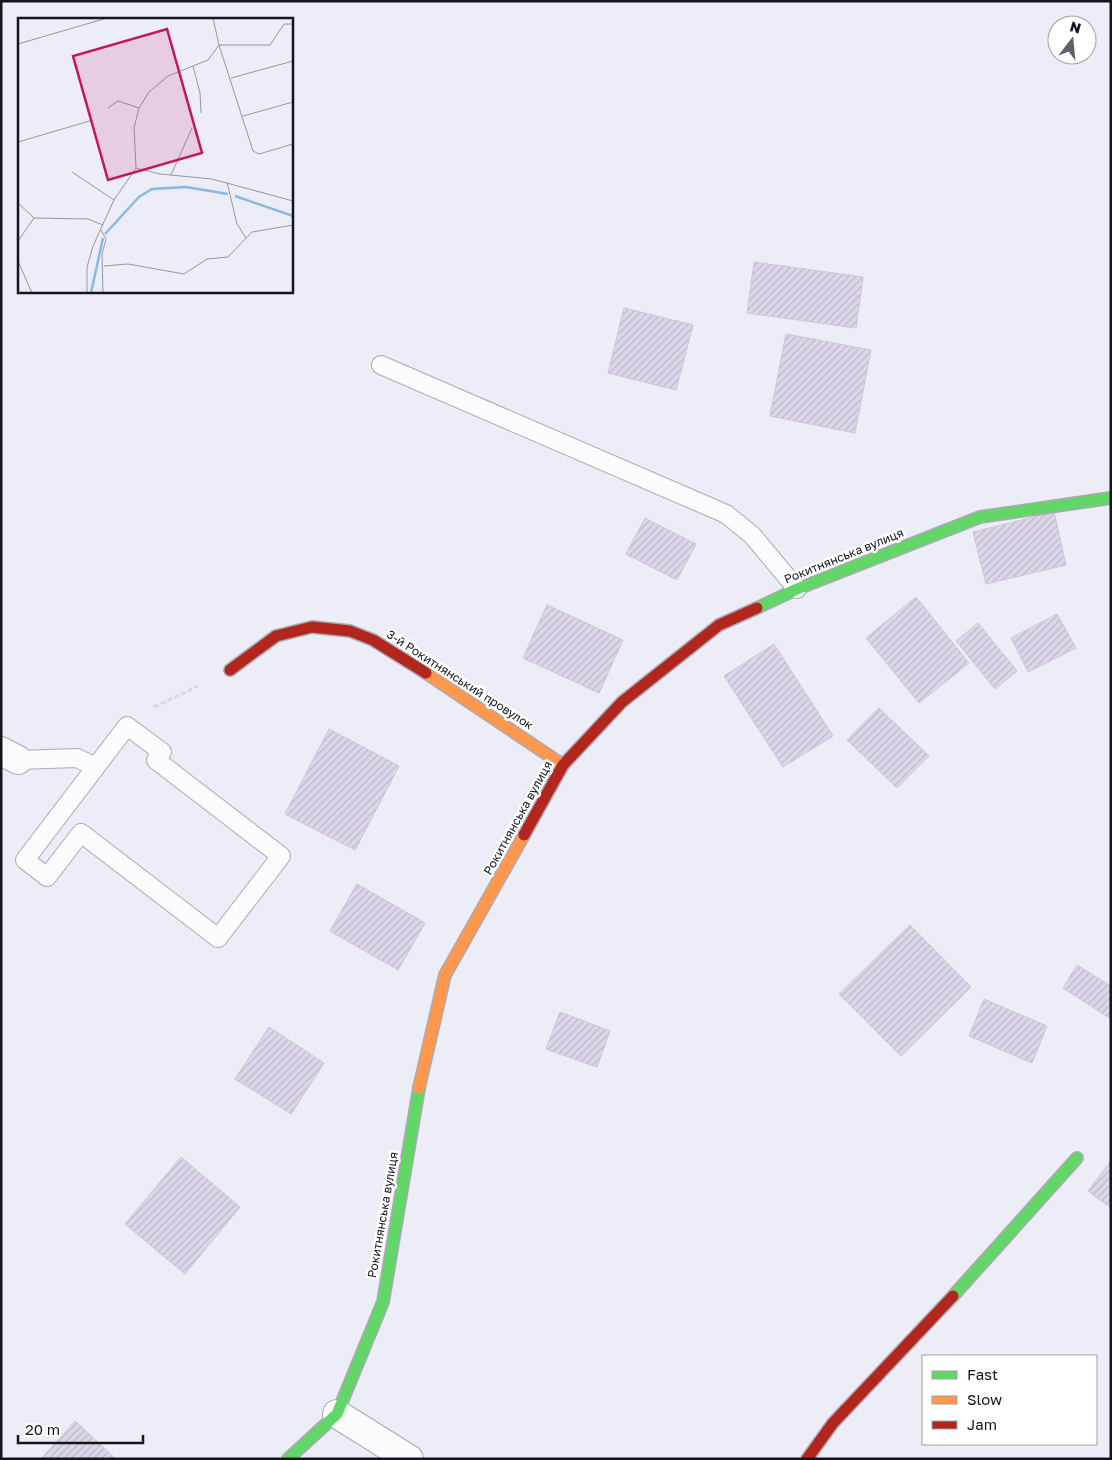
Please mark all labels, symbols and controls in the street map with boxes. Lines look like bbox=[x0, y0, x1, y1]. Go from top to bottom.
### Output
north arrow bbox=[1047, 15, 1097, 65]
text: N bbox=[1068, 17, 1083, 37]
inset map bbox=[18, 18, 292, 292]
street label: Рокитнянська вулиця bbox=[782, 525, 906, 586]
street label: 3-й Рокитнянський провулок bbox=[384, 627, 536, 733]
street label: Рокитнянська вулиця bbox=[480, 758, 555, 877]
street label: Рокитнянська вулиця bbox=[364, 1151, 401, 1279]
legend bbox=[922, 1355, 1097, 1445]
text: Fast bbox=[967, 1365, 998, 1383]
text: Slow bbox=[967, 1390, 1002, 1408]
scale bar bbox=[18, 1412, 142, 1444]
text: Jam bbox=[967, 1415, 997, 1433]
text: 20 m bbox=[25, 1420, 60, 1438]

